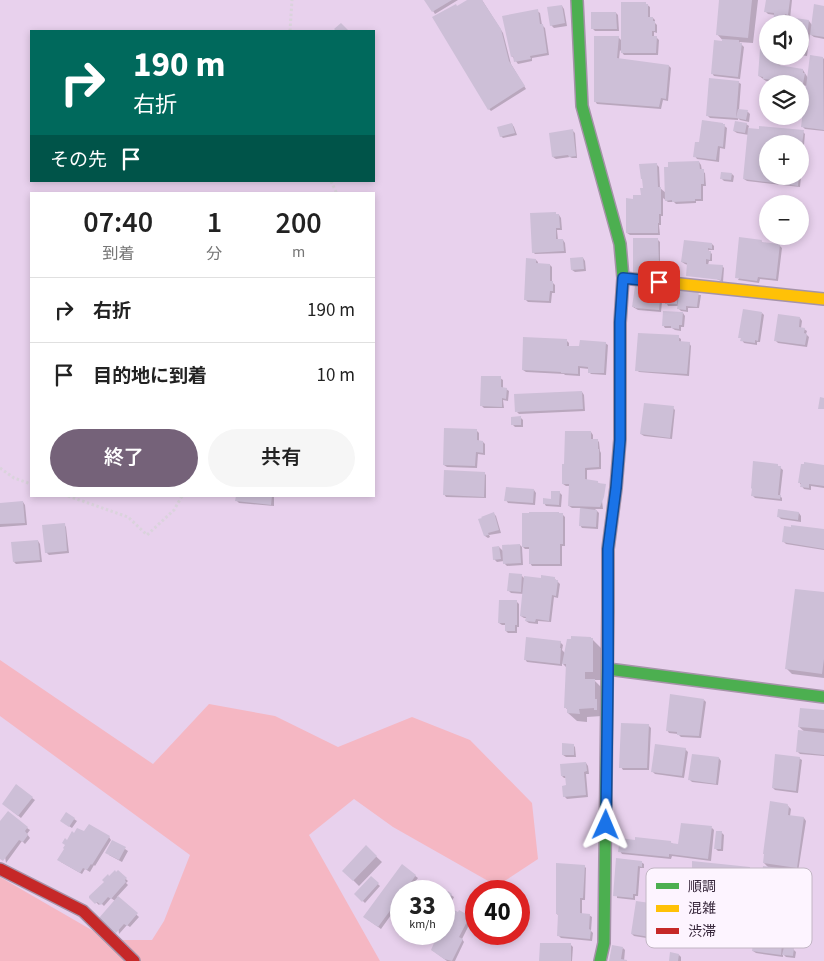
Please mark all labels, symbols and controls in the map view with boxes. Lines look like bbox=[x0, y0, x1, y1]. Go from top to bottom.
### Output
map controls bbox=[759, 15, 809, 245]
button: sound bbox=[759, 15, 809, 65]
text: 190 m bbox=[133, 40, 225, 90]
icon: right bbox=[50, 50, 115, 115]
button: layers bbox=[759, 75, 809, 125]
text: 右折 bbox=[133, 89, 177, 121]
button: + bbox=[759, 135, 809, 185]
icon: arrive bbox=[117, 145, 145, 173]
text: その先 bbox=[50, 147, 107, 174]
button: − bbox=[759, 195, 809, 245]
text: 07:40 bbox=[83, 201, 153, 244]
text: 1 bbox=[207, 201, 222, 244]
text: 200 bbox=[276, 202, 322, 245]
text: m bbox=[292, 241, 305, 263]
text: 到着 bbox=[102, 243, 134, 265]
text: 分 bbox=[206, 243, 222, 265]
pin bbox=[638, 261, 680, 303]
icon: arrive bbox=[645, 268, 673, 296]
icon: right bbox=[50, 296, 78, 324]
text: 190 m bbox=[307, 297, 355, 324]
text: 右折 bbox=[93, 298, 131, 325]
icon: arrive bbox=[50, 361, 78, 389]
text: 10 m bbox=[317, 362, 355, 389]
text: 目的地に到着 bbox=[93, 363, 207, 390]
button: 終了 bbox=[50, 429, 198, 487]
button: 共有 bbox=[208, 429, 355, 487]
position arrow bbox=[579, 798, 631, 850]
legend bbox=[646, 868, 812, 948]
text: 順調 bbox=[688, 877, 716, 897]
speed limit sign: 40 bbox=[465, 880, 530, 945]
text: 33 bbox=[409, 888, 436, 924]
text: 混雑 bbox=[688, 899, 716, 919]
text: km/h bbox=[409, 916, 436, 933]
text: 渋滞 bbox=[688, 922, 716, 942]

